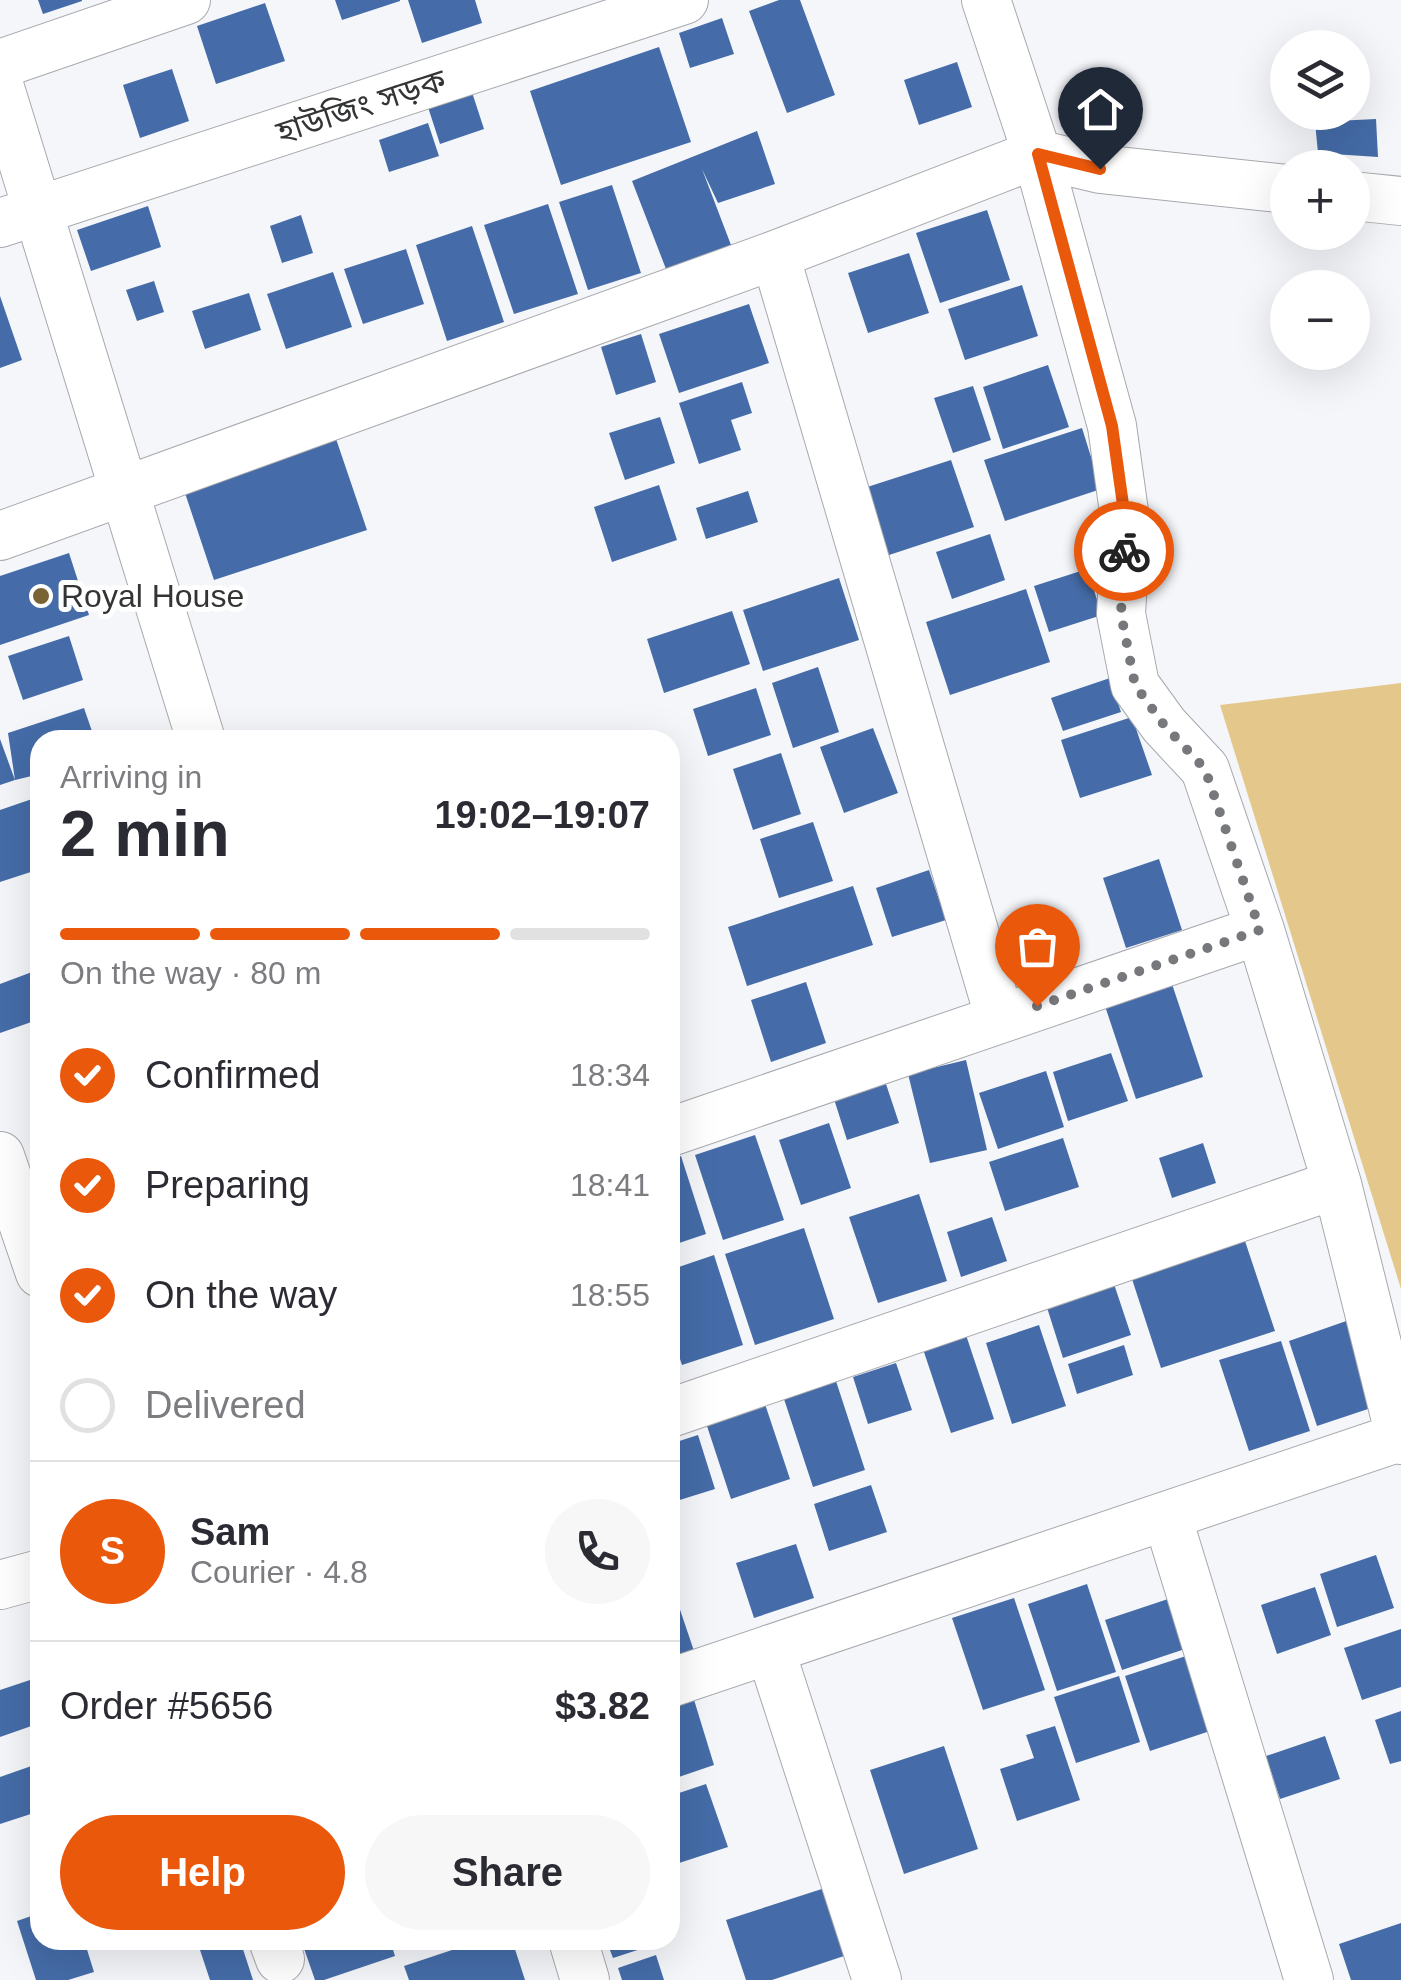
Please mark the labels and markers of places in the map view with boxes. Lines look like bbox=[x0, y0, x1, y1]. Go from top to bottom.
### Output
pin bbox=[1058, 67, 1143, 170]
place label: Royal House bbox=[61, 578, 244, 614]
marker: Royal House bbox=[30, 585, 52, 607]
pin bbox=[995, 904, 1080, 1007]

